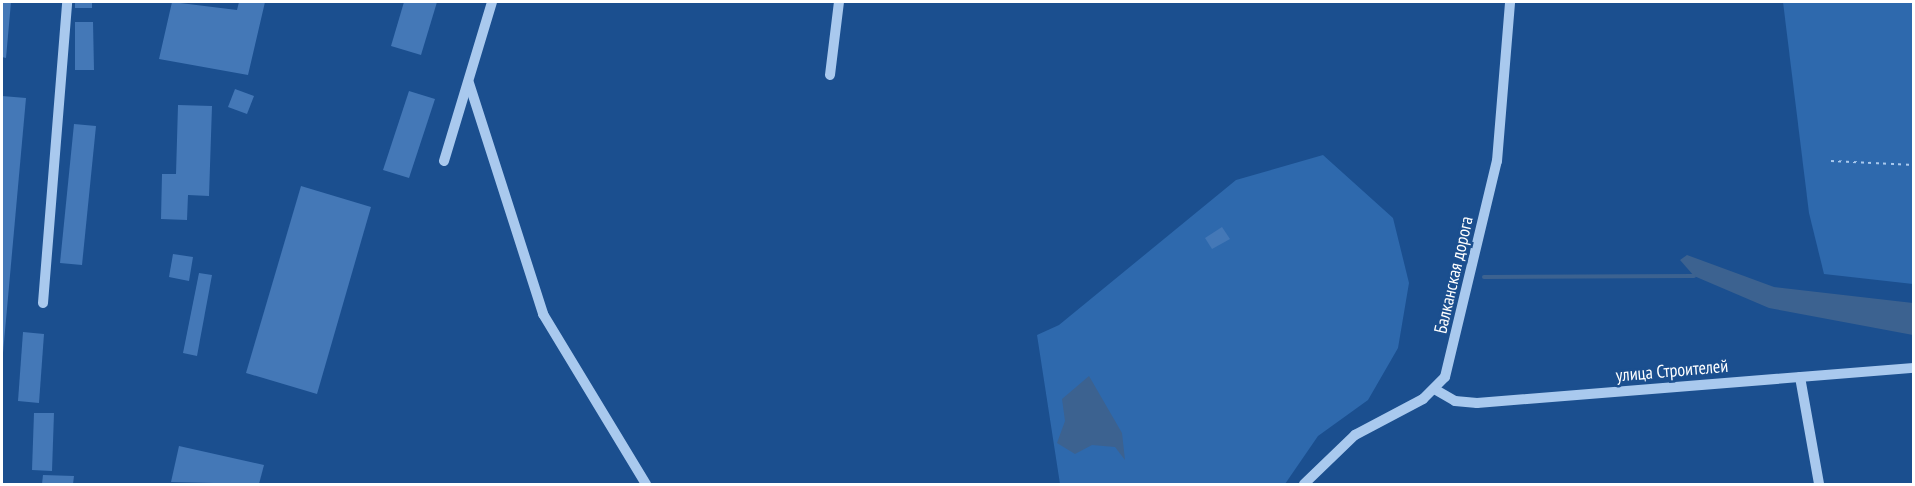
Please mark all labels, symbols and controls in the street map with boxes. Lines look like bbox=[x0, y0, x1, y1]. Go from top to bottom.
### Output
street label: Балканская дорога bbox=[1430, 214, 1478, 336]
street label: улица Строителей bbox=[1615, 355, 1729, 387]

